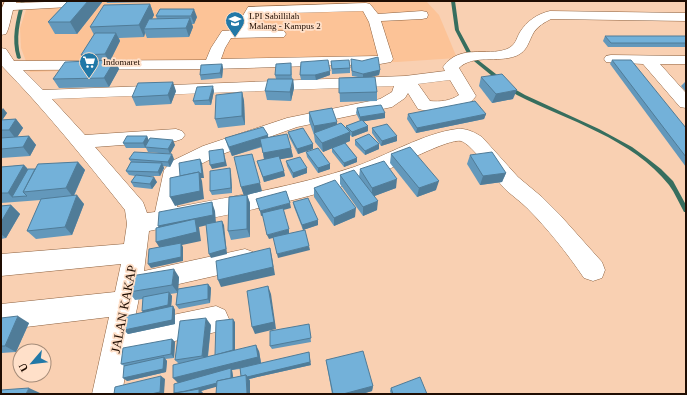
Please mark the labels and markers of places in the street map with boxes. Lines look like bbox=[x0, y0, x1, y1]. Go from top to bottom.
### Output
school or university icon: LPI Sabillilah Malang - Kampus 2 bbox=[224, 10, 246, 38]
place label: LPI Sabillilah Malang - Kampus 2 bbox=[249, 11, 321, 31]
supermarket icon: Indomaret bbox=[78, 51, 100, 79]
place label: Indomaret bbox=[103, 57, 140, 67]

